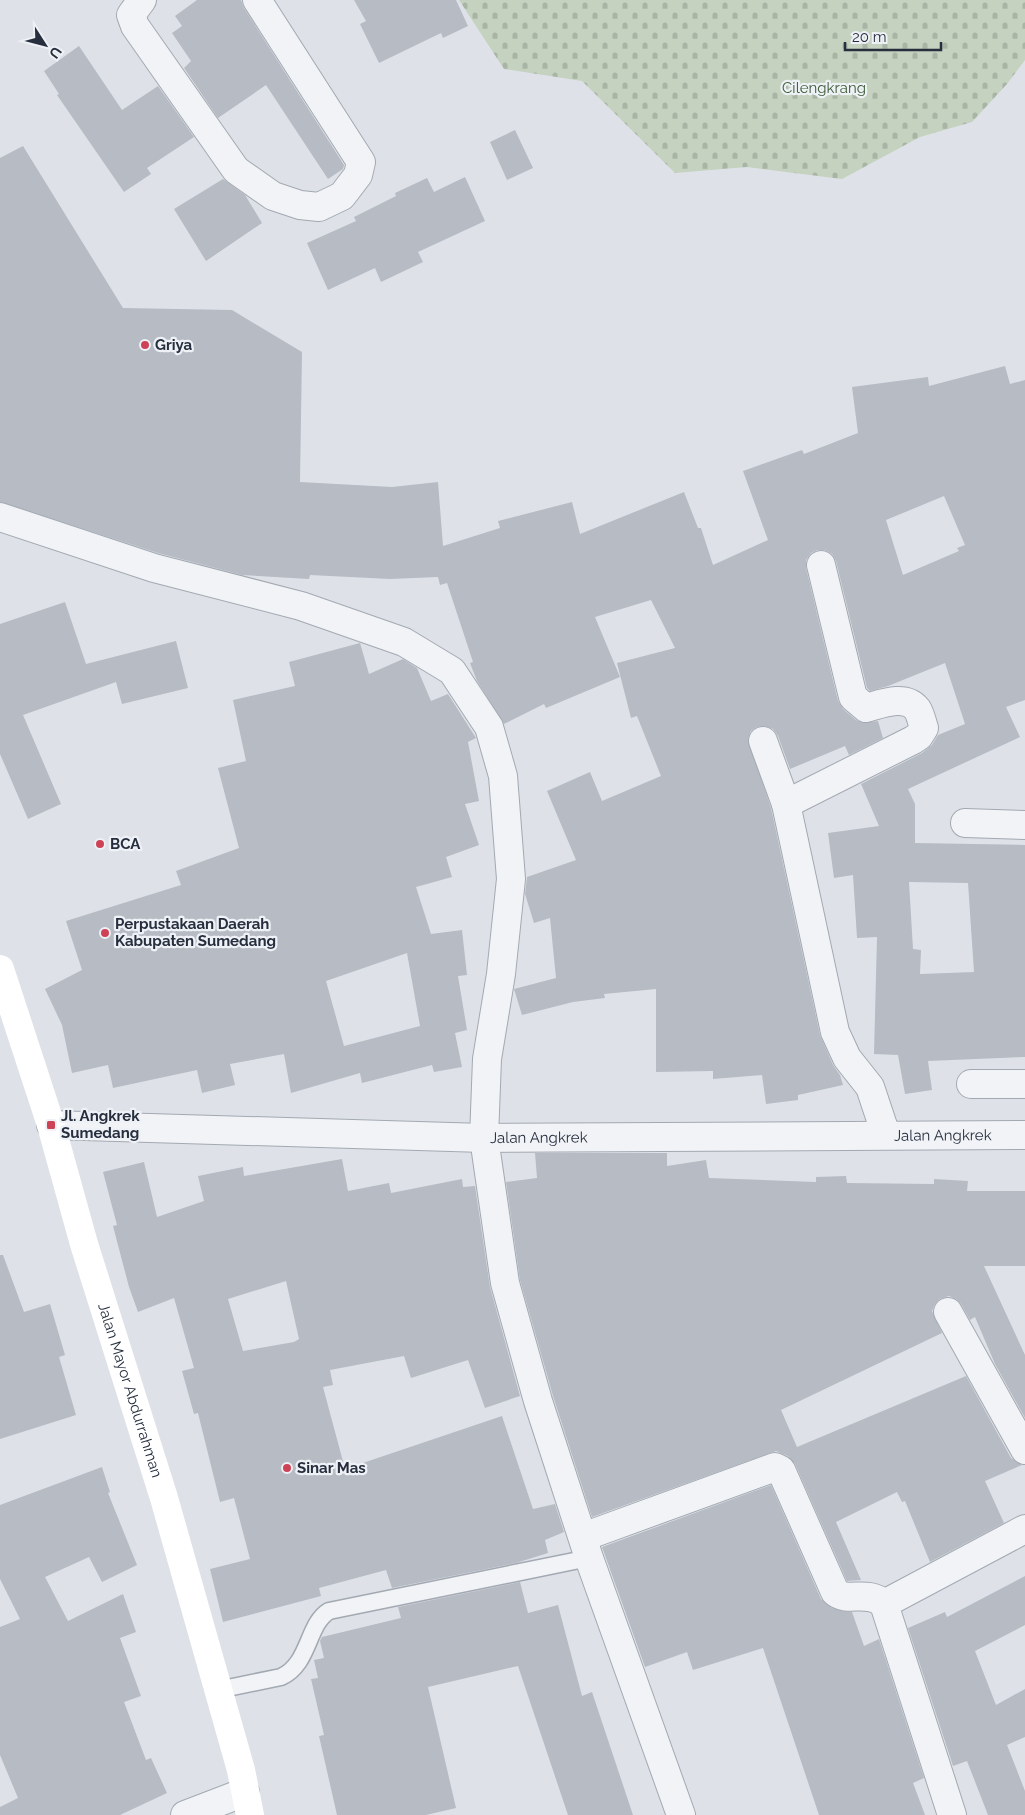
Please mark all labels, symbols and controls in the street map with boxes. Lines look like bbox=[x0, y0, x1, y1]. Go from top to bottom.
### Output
north arrow bbox=[20, 20, 70, 70]
scale bar bbox=[845, 20, 941, 52]
text: 20 m bbox=[852, 28, 887, 46]
text: U bbox=[46, 44, 65, 62]
park label: Cilengkrang bbox=[782, 79, 866, 97]
place label: Griya bbox=[155, 336, 193, 354]
marker: Griya bbox=[139, 339, 151, 351]
place label: BCA bbox=[110, 835, 141, 853]
marker: BCA bbox=[94, 838, 106, 850]
place label: Perpustakaan Daerah Kabupaten Sumedang bbox=[115, 915, 276, 950]
marker: Perpustakaan Daerah Kabupaten Sumedang bbox=[99, 927, 111, 939]
place label: Jl. Angkrek Sumedang bbox=[61, 1107, 140, 1142]
marker: Jl. Angkrek Sumedang bbox=[45, 1119, 57, 1131]
street label: Jalan Angkrek bbox=[894, 1126, 992, 1145]
street label: Jalan Angkrek bbox=[490, 1128, 588, 1147]
street label: Jalan Mayor Abdurrahman bbox=[94, 1301, 166, 1480]
place label: Sinar Mas bbox=[297, 1459, 366, 1477]
marker: Sinar Mas bbox=[281, 1462, 293, 1474]

